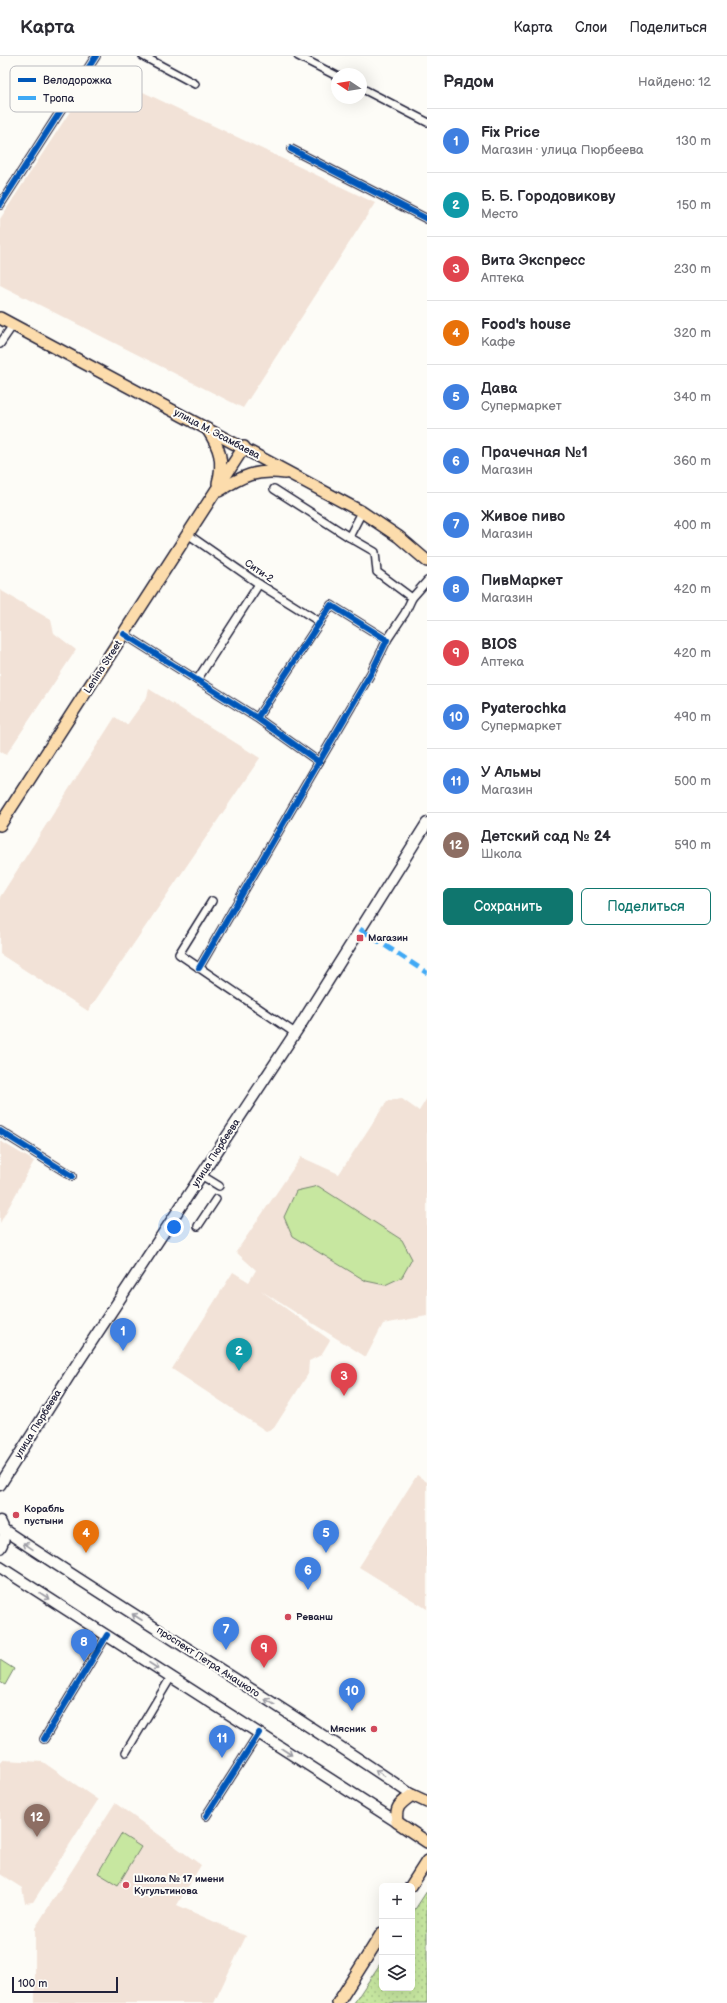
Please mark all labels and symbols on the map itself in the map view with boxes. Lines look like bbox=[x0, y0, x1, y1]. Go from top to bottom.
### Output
legend bbox=[10, 66, 142, 112]
north arrow bbox=[331, 68, 367, 104]
text: Велодорожка bbox=[43, 74, 112, 87]
text: Тропа bbox=[43, 92, 75, 105]
street label: улица М. Эсамбаева bbox=[172, 406, 262, 462]
street label: Сити-2 bbox=[242, 557, 276, 585]
street label: Lenina Street bbox=[81, 638, 125, 696]
place label: Магазин bbox=[368, 932, 408, 944]
marker: Магазин bbox=[355, 933, 365, 943]
street label: улица Пюрбеева bbox=[190, 1117, 243, 1189]
your location bbox=[164, 1217, 184, 1237]
pin: 1 bbox=[110, 1318, 136, 1351]
pin: 2 bbox=[226, 1338, 252, 1371]
pin: 3 bbox=[331, 1363, 357, 1396]
street label: улица Пюрбеева bbox=[12, 1387, 64, 1461]
place label: Корабль пустыни bbox=[24, 1503, 65, 1527]
marker: Корабль пустыни bbox=[11, 1510, 21, 1520]
pin: 4 bbox=[73, 1520, 99, 1553]
pin: 5 bbox=[313, 1520, 339, 1553]
one-way arrow bbox=[23, 1542, 34, 1550]
pin: 6 bbox=[295, 1557, 321, 1590]
one-way arrow bbox=[39, 1592, 50, 1600]
place label: Реванш bbox=[296, 1611, 333, 1623]
marker: Реванш bbox=[283, 1612, 293, 1622]
one-way arrow bbox=[132, 1613, 143, 1621]
pin: 7 bbox=[213, 1617, 239, 1650]
street label: проспект Петра Анацкого bbox=[154, 1624, 262, 1700]
pin: 8 bbox=[71, 1629, 97, 1662]
pin: 9 bbox=[251, 1635, 277, 1668]
one-way arrow bbox=[148, 1662, 159, 1670]
pin: 10 bbox=[339, 1678, 365, 1711]
one-way arrow bbox=[264, 1698, 276, 1706]
place label: Мясник bbox=[330, 1723, 367, 1735]
marker: Мясник bbox=[369, 1724, 379, 1734]
pin: 11 bbox=[209, 1725, 235, 1758]
one-way arrow bbox=[281, 1748, 293, 1756]
one-way arrow bbox=[374, 1769, 385, 1777]
pin: 12 bbox=[24, 1804, 50, 1837]
place label: Школа № 17 имени Кугультинова bbox=[134, 1873, 225, 1897]
marker: Школа № 17 имени Кугультинова bbox=[121, 1880, 131, 1890]
scale bar bbox=[12, 1975, 118, 1994]

